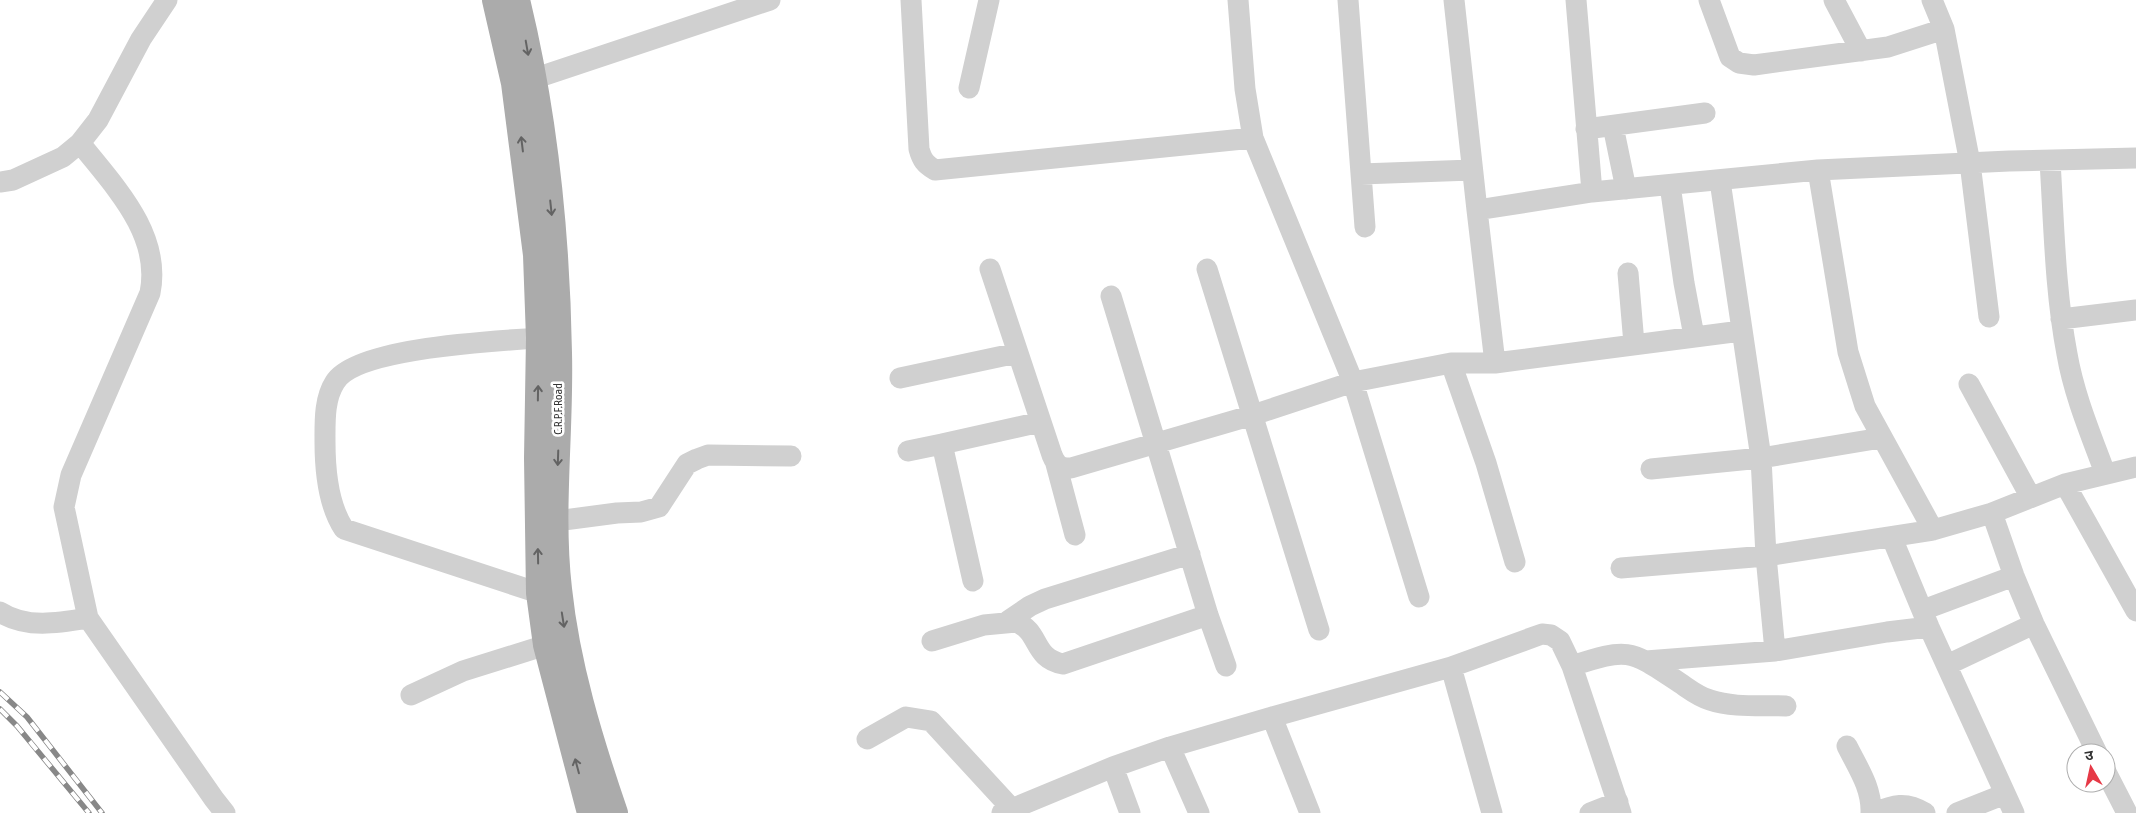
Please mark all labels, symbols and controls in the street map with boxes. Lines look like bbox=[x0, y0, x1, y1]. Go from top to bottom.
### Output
one-way arrow bbox=[523, 39, 533, 55]
one-way arrow bbox=[517, 136, 527, 152]
one-way arrow bbox=[546, 200, 556, 216]
street label: C.R.P.F.Road bbox=[551, 383, 565, 435]
one-way arrow bbox=[533, 385, 543, 402]
one-way arrow bbox=[553, 450, 562, 466]
one-way arrow bbox=[533, 548, 543, 564]
one-way arrow bbox=[559, 612, 569, 628]
north arrow bbox=[2066, 743, 2116, 793]
text: उ bbox=[2084, 746, 2095, 764]
one-way arrow bbox=[572, 758, 582, 774]

